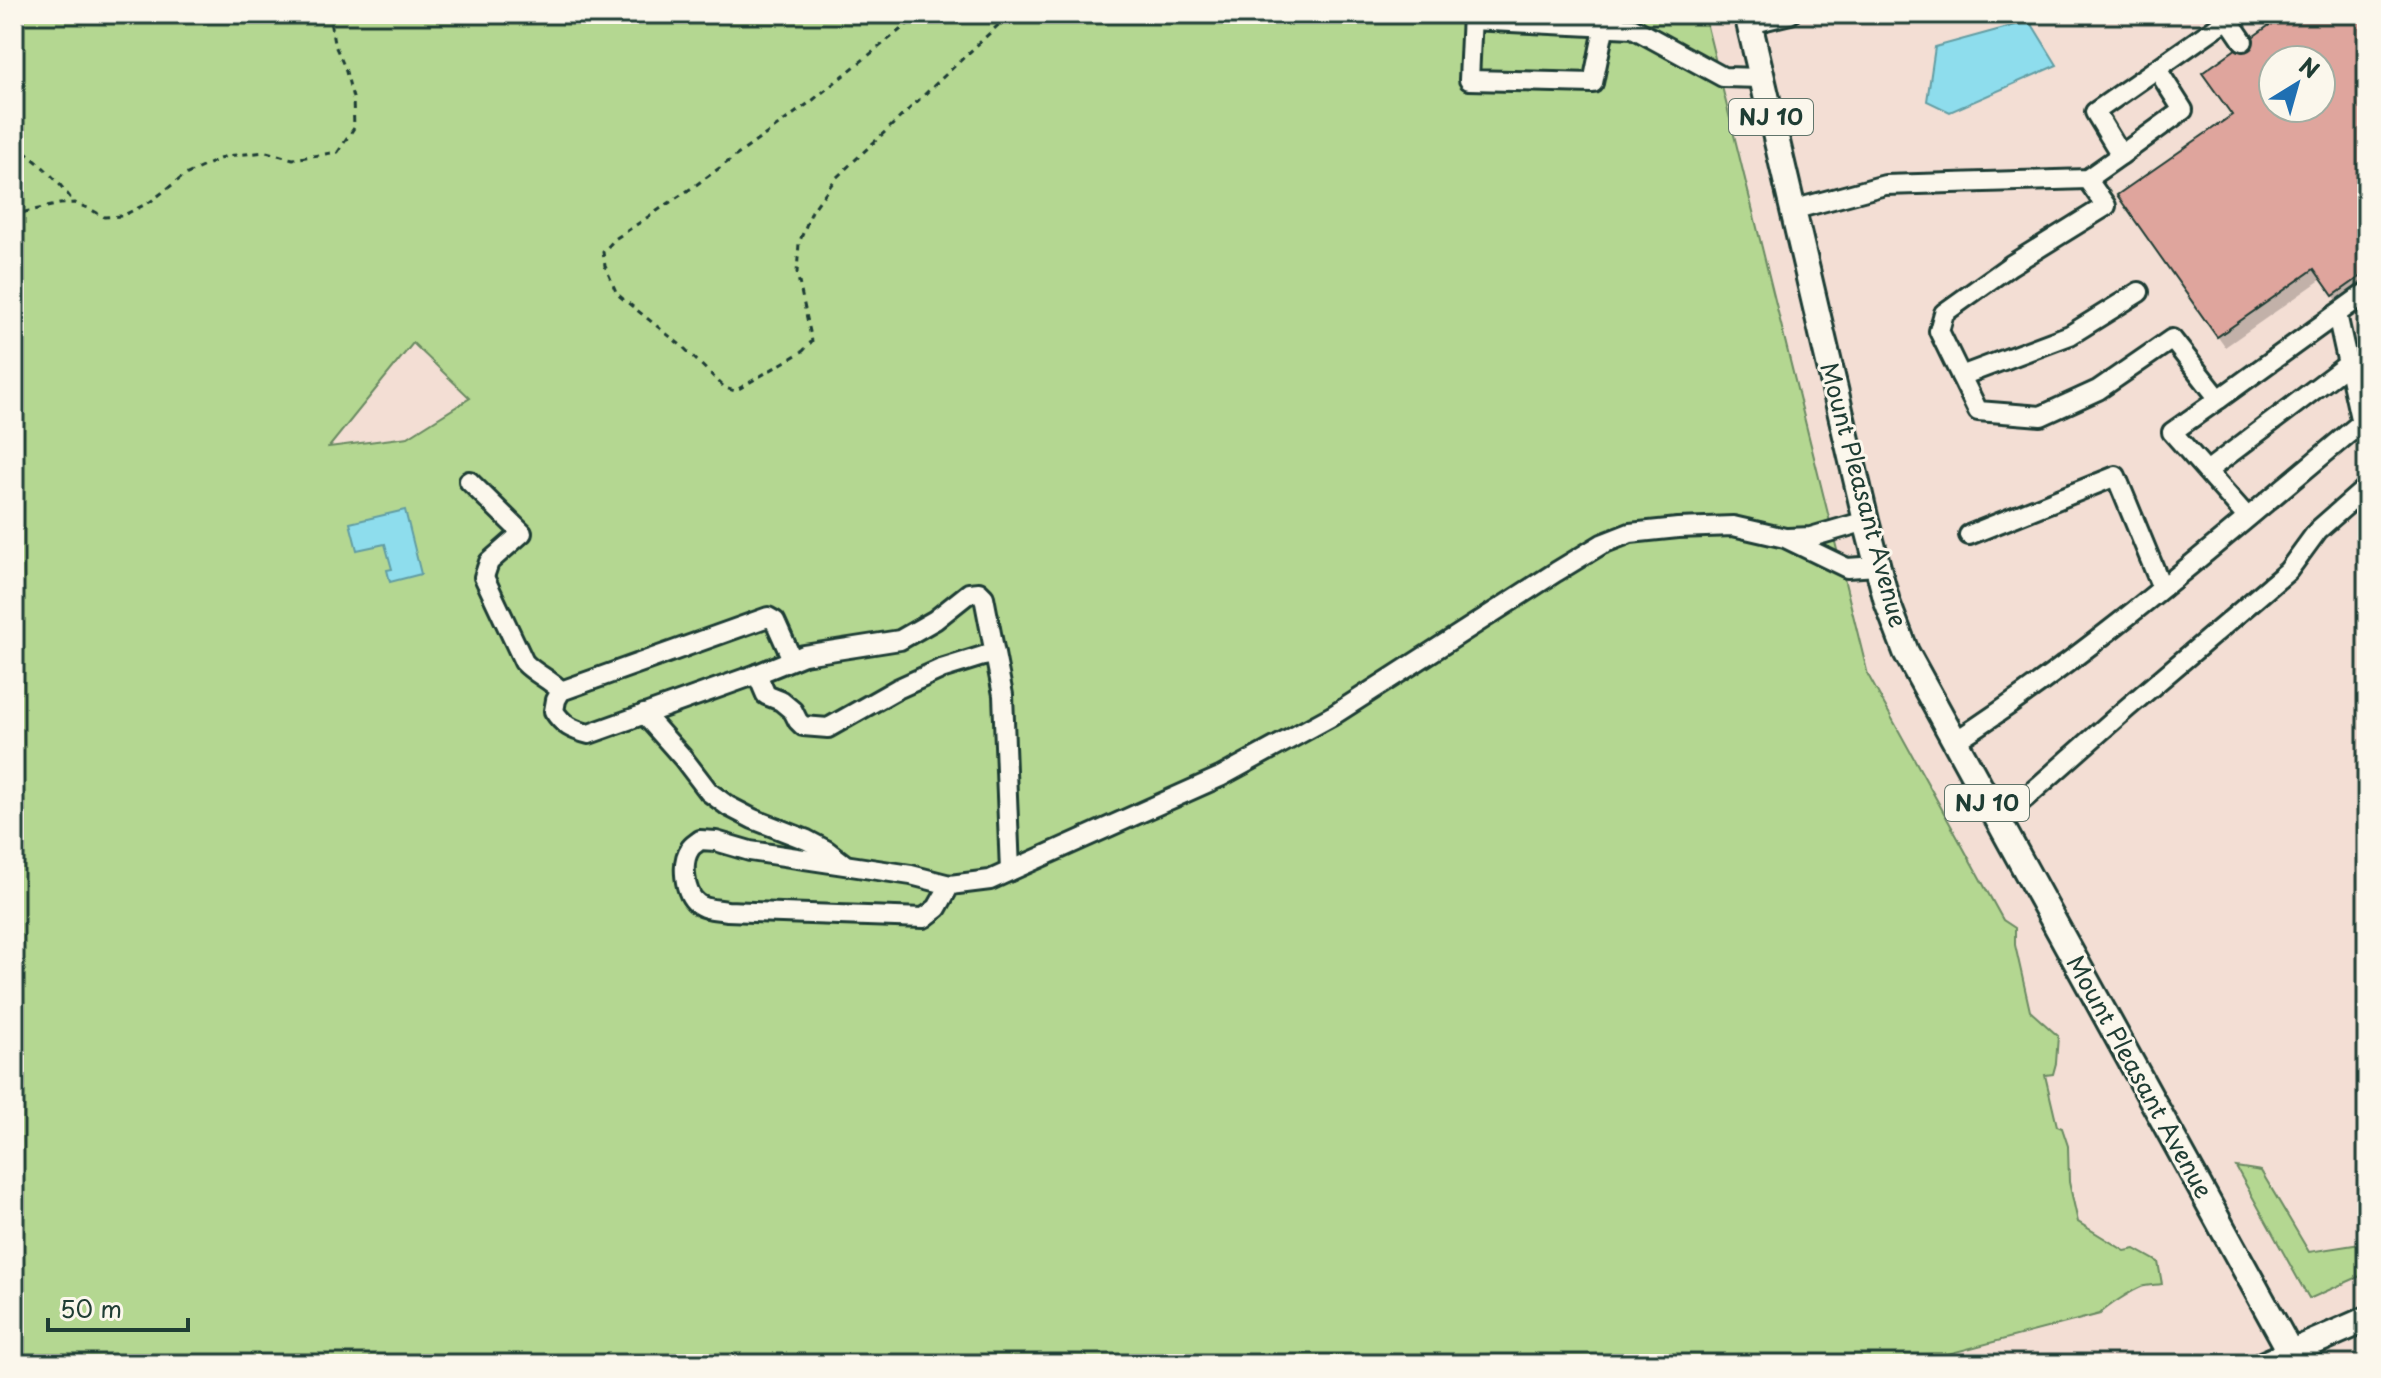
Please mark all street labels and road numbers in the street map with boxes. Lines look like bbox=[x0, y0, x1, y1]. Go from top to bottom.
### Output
road number: NJ 10 bbox=[1729, 99, 1813, 135]
street label: Mount Pleasant Avenue bbox=[1812, 358, 1918, 631]
road number: NJ 10 bbox=[1945, 785, 2029, 821]
street label: Mount Pleasant Avenue bbox=[2059, 948, 2223, 1204]

